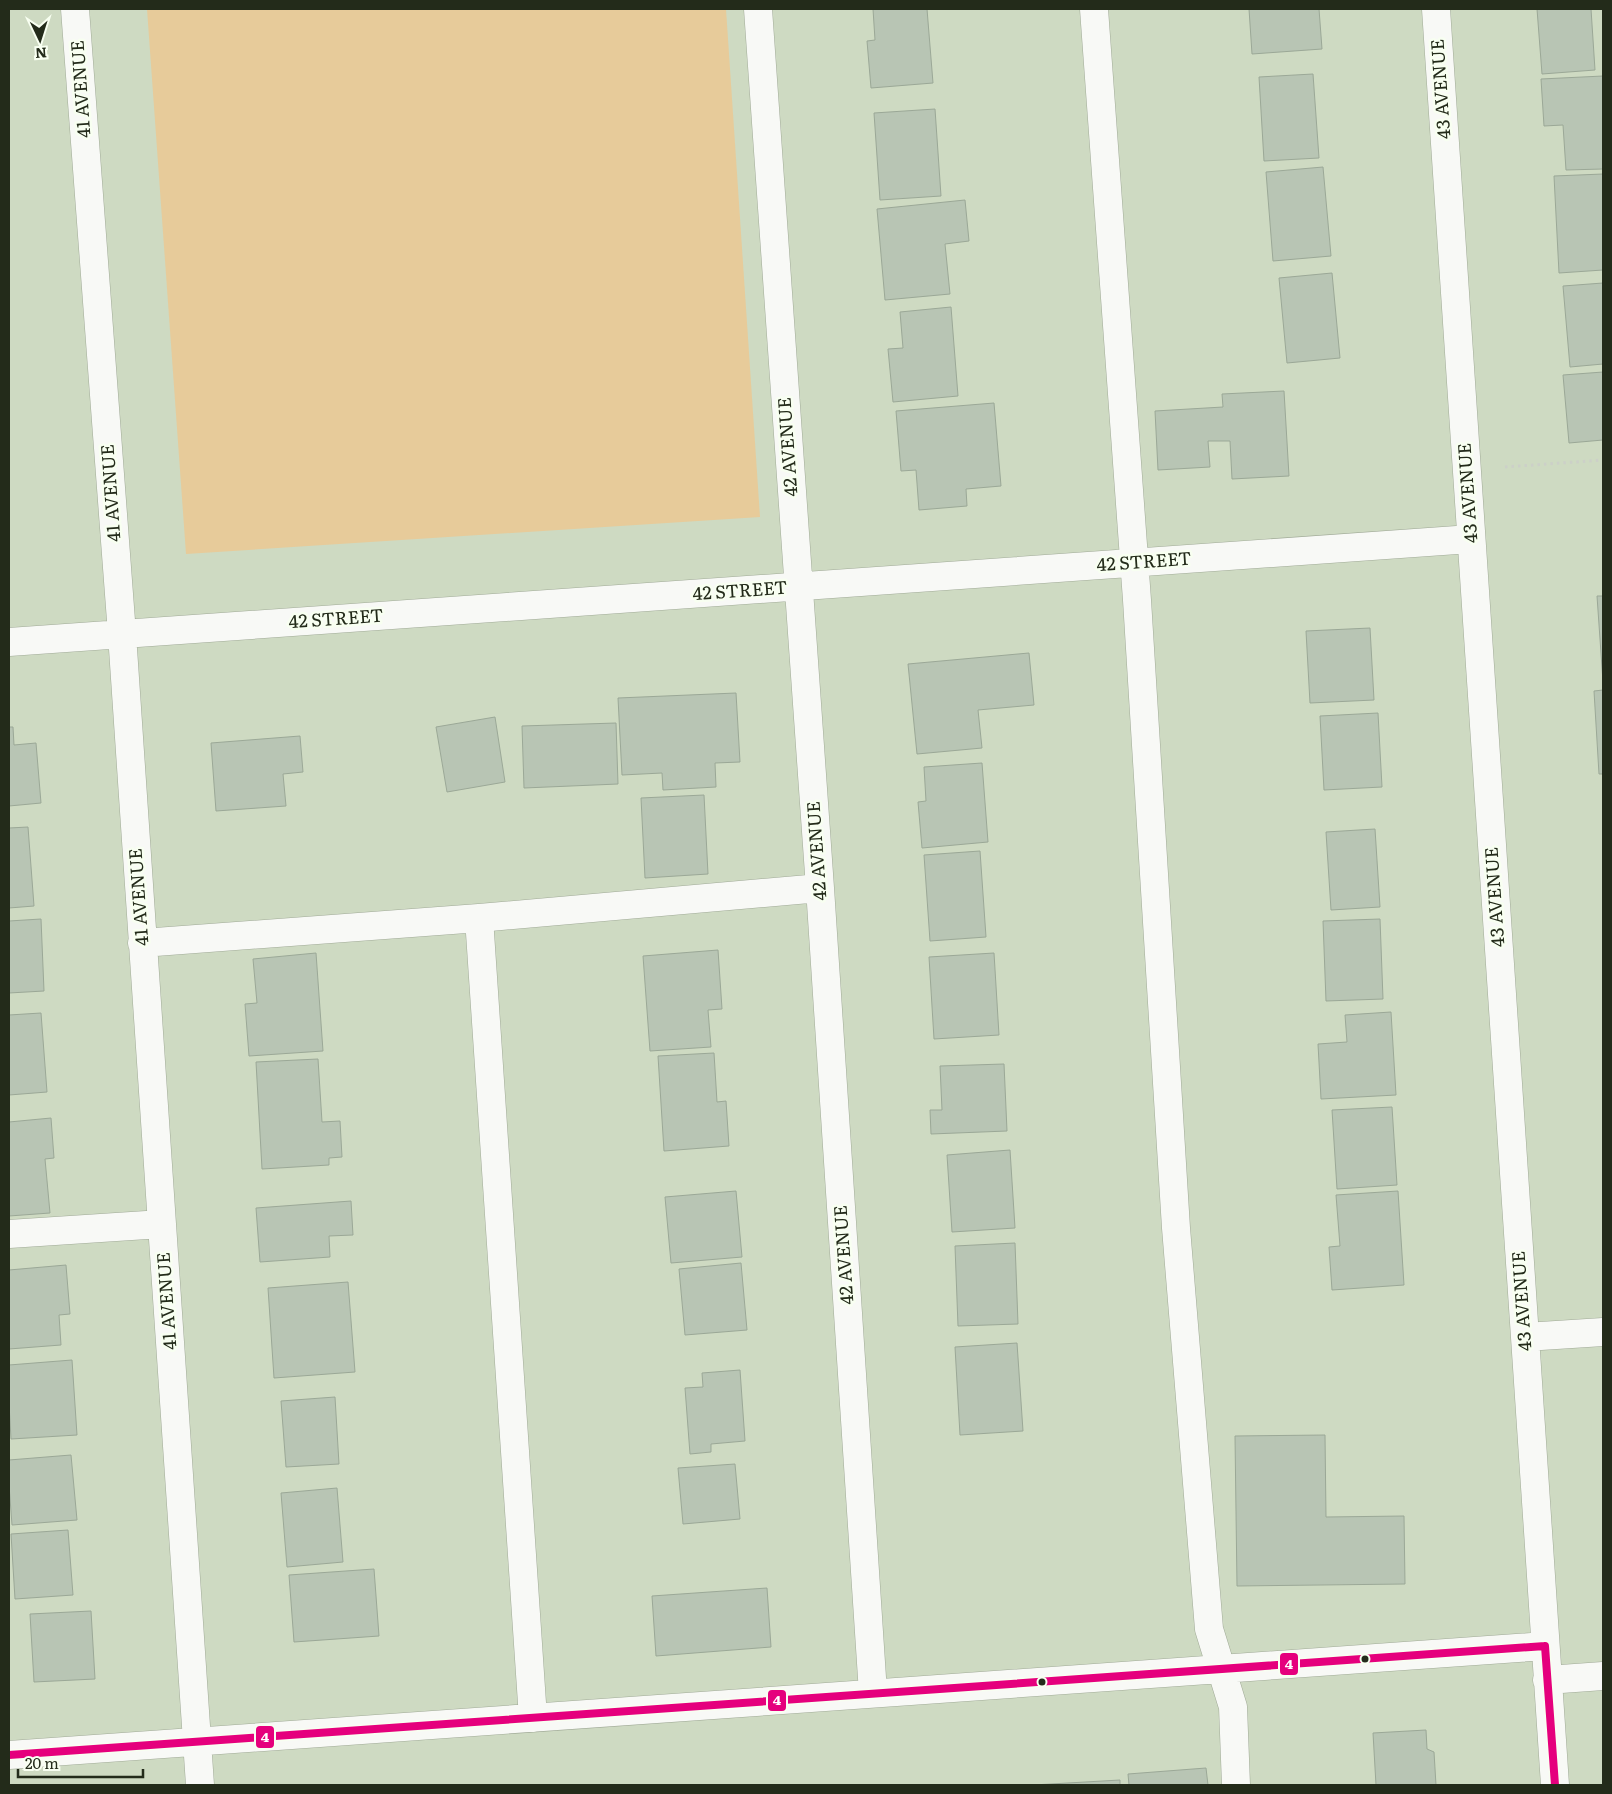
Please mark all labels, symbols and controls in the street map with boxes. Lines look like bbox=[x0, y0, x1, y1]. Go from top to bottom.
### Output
north arrow bbox=[15, 15, 65, 65]
street label: 43 AVENUE bbox=[1423, 38, 1456, 140]
street label: 41 AVENUE bbox=[63, 39, 96, 139]
text: N bbox=[34, 44, 48, 64]
street label: 42 AVENUE bbox=[770, 396, 803, 498]
street label: 43 AVENUE bbox=[1450, 442, 1483, 544]
street label: 41 AVENUE bbox=[93, 443, 126, 543]
street label: 42 STREET bbox=[1096, 544, 1192, 577]
street label: 42 STREET bbox=[692, 573, 788, 606]
street label: 42 STREET bbox=[288, 601, 384, 634]
street label: 42 AVENUE bbox=[799, 800, 832, 902]
street label: 43 AVENUE bbox=[1477, 846, 1510, 948]
street label: 41 AVENUE bbox=[121, 847, 154, 947]
street label: 42 AVENUE bbox=[826, 1204, 859, 1306]
street label: 43 AVENUE bbox=[1504, 1250, 1537, 1352]
street label: 41 AVENUE bbox=[149, 1251, 182, 1351]
line badge: 4 bbox=[1279, 1652, 1299, 1676]
text: 4 bbox=[1285, 1653, 1294, 1673]
unlabelled marker bbox=[1360, 1654, 1370, 1664]
unlabelled marker bbox=[1037, 1677, 1047, 1687]
line badge: 4 bbox=[767, 1689, 787, 1712]
text: 4 bbox=[773, 1689, 782, 1709]
line badge: 4 bbox=[255, 1725, 275, 1749]
text: 4 bbox=[261, 1726, 270, 1746]
scale bar bbox=[18, 1746, 142, 1778]
text: 20 m bbox=[25, 1751, 59, 1774]

